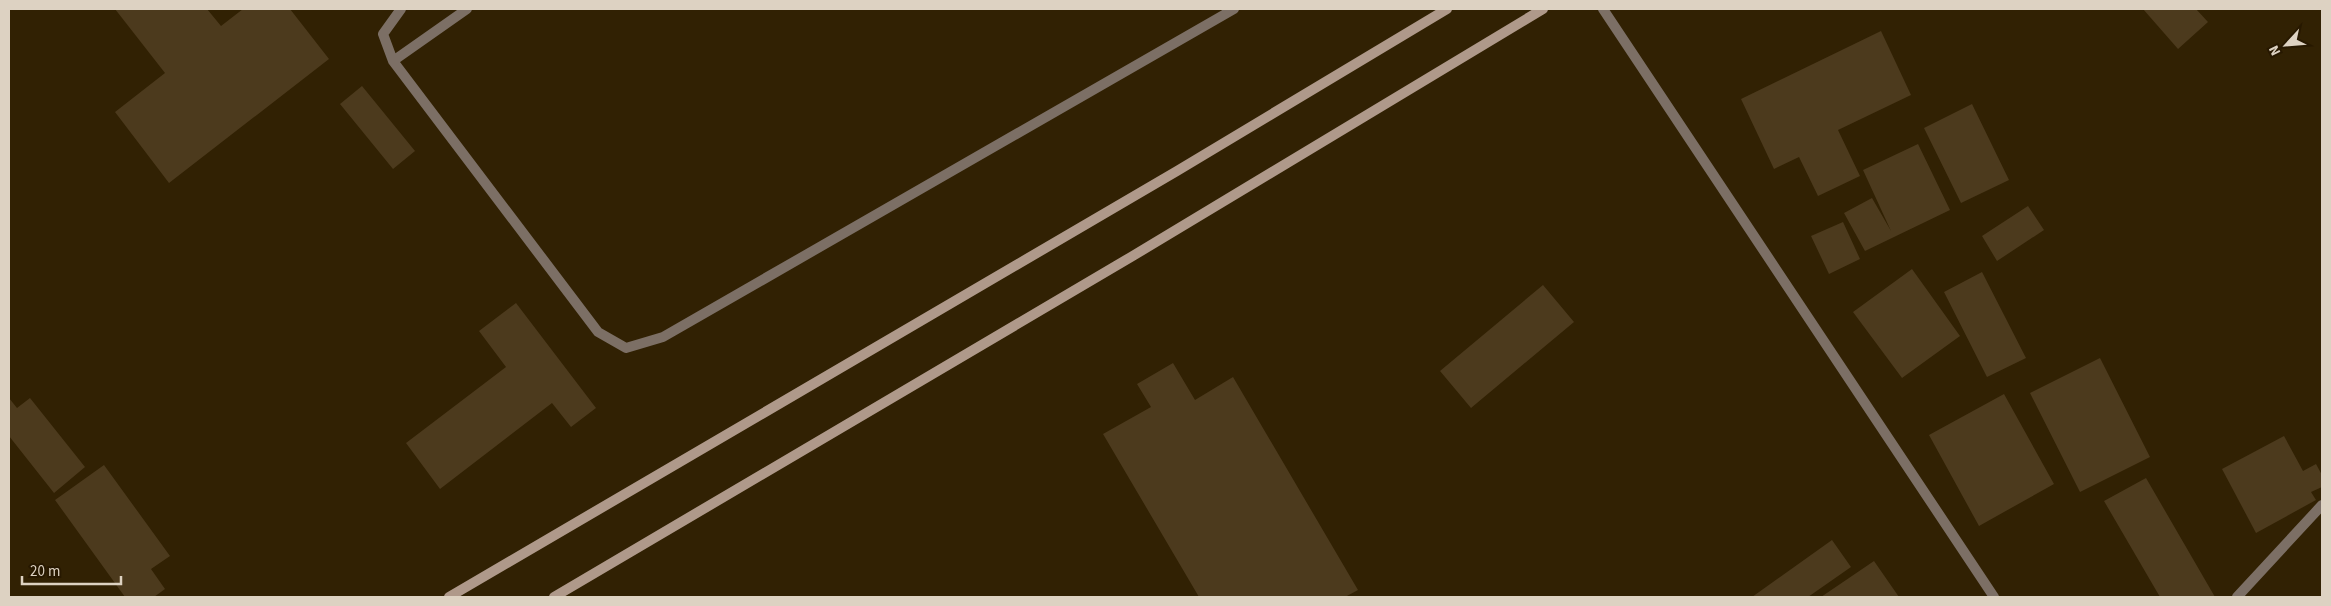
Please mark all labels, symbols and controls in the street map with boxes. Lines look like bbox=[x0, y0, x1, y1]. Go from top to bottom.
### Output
north arrow bbox=[2261, 20, 2311, 70]
text: N bbox=[2264, 42, 2286, 59]
scale bar bbox=[22, 554, 121, 586]
text: 20 m bbox=[30, 561, 60, 582]

